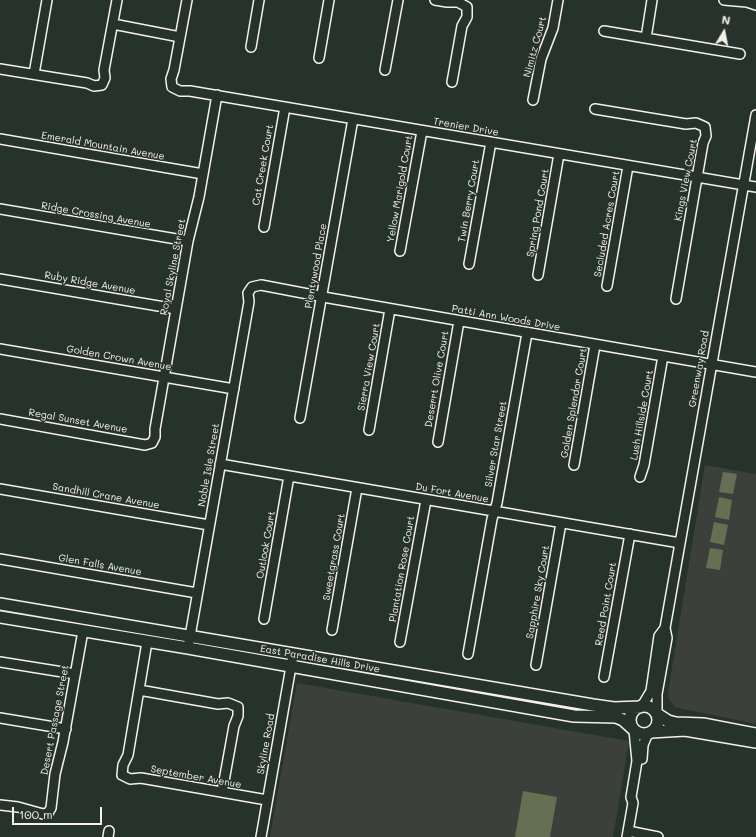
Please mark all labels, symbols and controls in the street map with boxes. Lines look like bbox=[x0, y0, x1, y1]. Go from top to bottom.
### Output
north arrow bbox=[704, 12, 744, 52]
text: N bbox=[721, 12, 732, 28]
street label: Nimitz Court bbox=[521, 15, 549, 79]
street label: Trenier Drive bbox=[432, 115, 500, 139]
street label: Cat Creek Court bbox=[250, 124, 276, 206]
street label: Emerald Mountain Avenue bbox=[40, 129, 166, 163]
street label: Yellow Marigold Court bbox=[385, 134, 415, 244]
street label: Kings View Court bbox=[672, 138, 700, 222]
street label: Twin Berry Court bbox=[456, 159, 482, 243]
street label: Spring Pond Court bbox=[524, 168, 552, 258]
street label: Secluded Acres Court bbox=[592, 170, 622, 278]
street label: Ridge Crossing Avenue bbox=[40, 199, 152, 231]
street label: Royal Skyline Street bbox=[158, 218, 188, 316]
street label: Plentywood Place bbox=[303, 223, 329, 309]
street label: Ruby Ridge Avenue bbox=[44, 269, 136, 297]
street label: Patti Ann Woods Drive bbox=[451, 303, 561, 333]
street label: Sierra View Court bbox=[355, 322, 383, 412]
street label: Deserrt Olive Court bbox=[423, 330, 451, 428]
street label: Greenway Road bbox=[686, 330, 712, 408]
street label: Golden Crown Avenue bbox=[66, 343, 172, 373]
street label: Golden Splendor Court bbox=[558, 347, 590, 459]
street label: Lush Hillside Court bbox=[628, 369, 656, 461]
street label: Silver Star Street bbox=[483, 400, 509, 488]
street label: Regal Sunset Avenue bbox=[28, 406, 128, 436]
street label: Noble Isle Street bbox=[196, 422, 222, 508]
street label: Sandhill Crane Avenue bbox=[51, 481, 161, 511]
street label: Du Fort Avenue bbox=[414, 481, 490, 505]
street label: Outlook Court bbox=[254, 510, 278, 580]
street label: Sweetgrass Court bbox=[320, 513, 348, 601]
street label: Plantation Rose Court bbox=[387, 515, 417, 623]
street label: Sapphire Sky Court bbox=[524, 544, 552, 640]
street label: Glen Falls Avenue bbox=[57, 552, 143, 578]
street label: Reed Point Court bbox=[593, 561, 619, 647]
street label: East Paradise Hills Drive bbox=[259, 643, 381, 675]
street label: Desert Passage Street bbox=[38, 664, 72, 776]
street label: Skyline Road bbox=[255, 713, 277, 775]
street label: September Avenue bbox=[150, 763, 242, 791]
scale bar bbox=[14, 799, 104, 825]
text: 100 m bbox=[19, 806, 53, 822]

